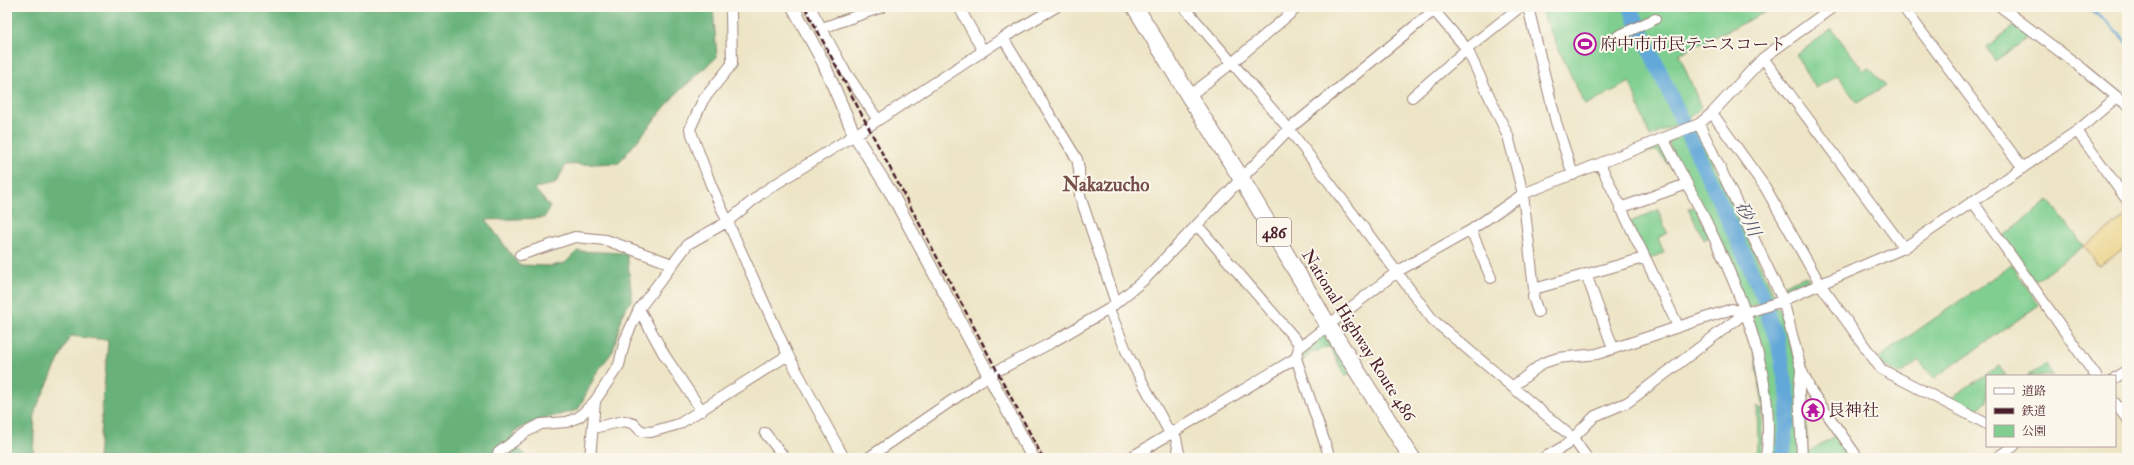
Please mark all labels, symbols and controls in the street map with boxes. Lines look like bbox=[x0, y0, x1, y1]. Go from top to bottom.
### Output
sports icon: 府中市市民テニスコート bbox=[1572, 31, 1598, 57]
place label: 府中市市民テニスコート bbox=[1600, 34, 1786, 55]
district label: Nakazucho bbox=[1062, 173, 1149, 197]
water label: 砂川 bbox=[1730, 198, 1766, 242]
road number: 486 bbox=[1257, 218, 1291, 246]
street label: National Highway Route 486 bbox=[1296, 246, 1421, 427]
legend bbox=[1986, 375, 2116, 447]
text: 道路 bbox=[2022, 384, 2046, 399]
temple icon: 艮神社 bbox=[1800, 397, 1826, 423]
place label: 艮神社 bbox=[1828, 400, 1879, 421]
text: 鉄道 bbox=[2021, 404, 2046, 419]
text: 公園 bbox=[2022, 424, 2046, 439]

